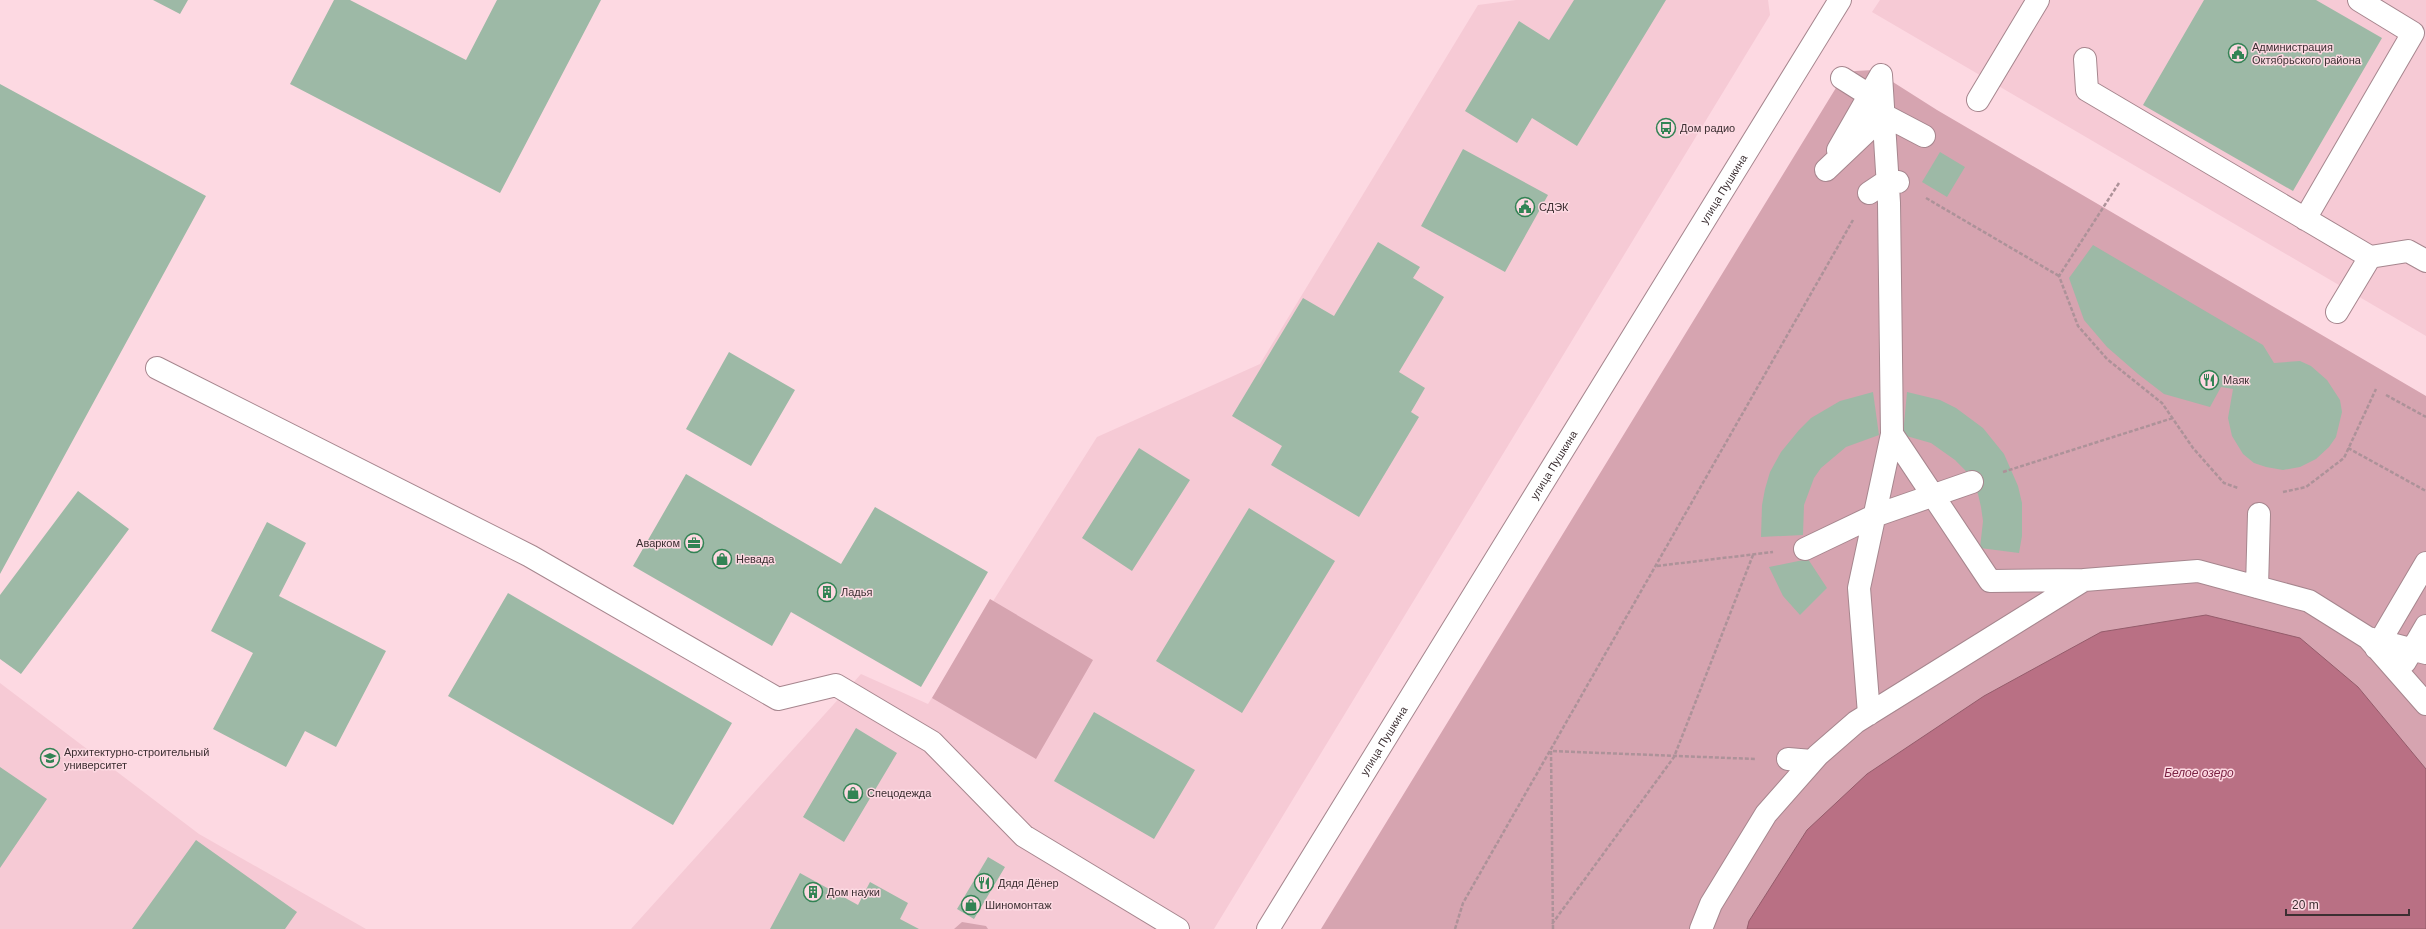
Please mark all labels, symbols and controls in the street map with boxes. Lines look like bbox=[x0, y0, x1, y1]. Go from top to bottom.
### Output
place label: Администрация Октябрьского района bbox=[2252, 41, 2362, 66]
public building icon: Администрация Октябрьского района bbox=[2227, 42, 2249, 64]
bus stop icon: Дом радио bbox=[1655, 117, 1677, 139]
place label: Дом радио bbox=[1680, 122, 1735, 134]
street label: улица Пушкина bbox=[1698, 152, 1750, 226]
public building icon: СДЭК bbox=[1514, 196, 1536, 218]
place label: СДЭК bbox=[1539, 201, 1569, 213]
restaurant icon: Маяк bbox=[2198, 369, 2220, 391]
place label: Маяк bbox=[2223, 374, 2249, 386]
street label: улица Пушкина bbox=[1528, 427, 1580, 502]
office icon: Аварком bbox=[683, 532, 705, 554]
place label: Аварком bbox=[636, 537, 680, 549]
shop icon: Невада bbox=[711, 548, 733, 570]
place label: Невада bbox=[736, 553, 775, 565]
building icon: Ладья bbox=[816, 581, 838, 603]
place label: Ладья bbox=[841, 586, 872, 598]
street label: улица Пушкина bbox=[1358, 703, 1410, 777]
place label: Архитектурно-строительный университет bbox=[64, 746, 209, 771]
school or university icon: Архитектурно-строительный университет bbox=[39, 747, 61, 769]
water label: Белое озеро bbox=[2164, 766, 2234, 780]
shop icon: Спецодежда bbox=[842, 782, 864, 804]
place label: Спецодежда bbox=[867, 787, 932, 799]
restaurant icon: Дядя Дёнер bbox=[973, 872, 995, 894]
place label: Дядя Дёнер bbox=[998, 877, 1059, 889]
building icon: Дом науки bbox=[802, 881, 824, 903]
place label: Дом науки bbox=[827, 886, 880, 898]
scale bar bbox=[2286, 891, 2409, 917]
shop icon: Шиномонтаж bbox=[960, 894, 982, 916]
text: 20 m bbox=[2292, 898, 2319, 912]
place label: Шиномонтаж bbox=[985, 899, 1052, 911]

